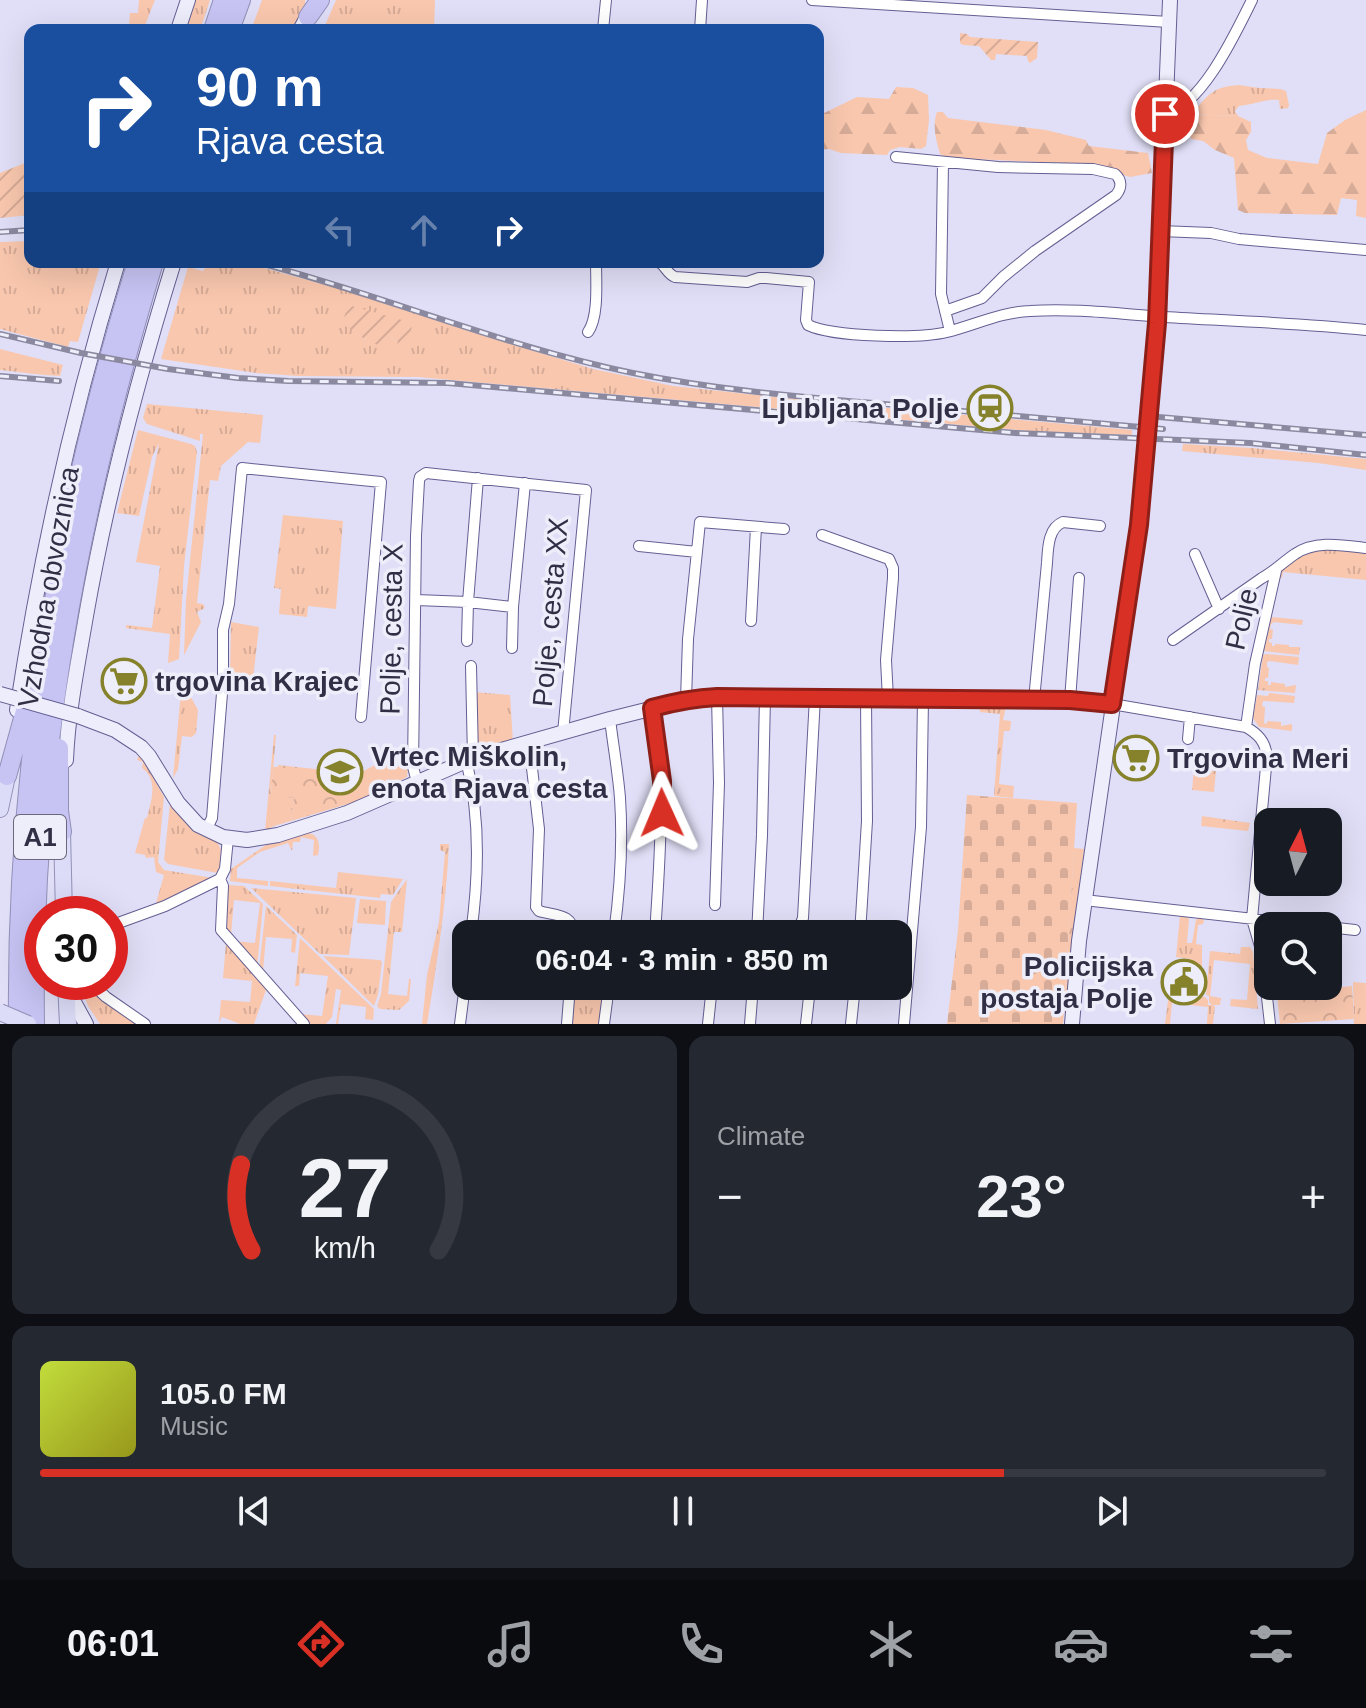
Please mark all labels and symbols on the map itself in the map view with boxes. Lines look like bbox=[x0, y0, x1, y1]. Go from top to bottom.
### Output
pin bbox=[1131, 80, 1199, 148]
station icon: Ljubljana Polje bbox=[966, 384, 1014, 432]
place label: Ljubljana Polje bbox=[761, 393, 959, 424]
street label: Vzhodna obvoznica bbox=[12, 464, 85, 710]
street label: Polje, cesta XX bbox=[527, 516, 574, 708]
street label: Polje, cesta X bbox=[375, 543, 408, 715]
street label: Polje bbox=[1219, 585, 1264, 653]
supermarket icon: trgovina Krajec bbox=[100, 657, 148, 705]
place label: trgovina Krajec bbox=[155, 666, 359, 697]
supermarket icon: Trgovina Meri bbox=[1112, 734, 1160, 782]
place label: Vrtec Miškolin, enota Rjava cesta bbox=[371, 741, 608, 804]
place label: Trgovina Meri bbox=[1167, 743, 1349, 774]
school or university icon: Vrtec Miškolin, enota Rjava cesta bbox=[316, 748, 364, 796]
position arrow bbox=[620, 771, 704, 855]
north arrow bbox=[1254, 808, 1342, 896]
road number: A1 bbox=[14, 815, 66, 859]
speed limit sign: 30 bbox=[24, 896, 128, 1000]
place label: Policijska postaja Polje bbox=[980, 951, 1153, 1014]
public building icon: Policijska postaja Polje bbox=[1160, 958, 1208, 1006]

